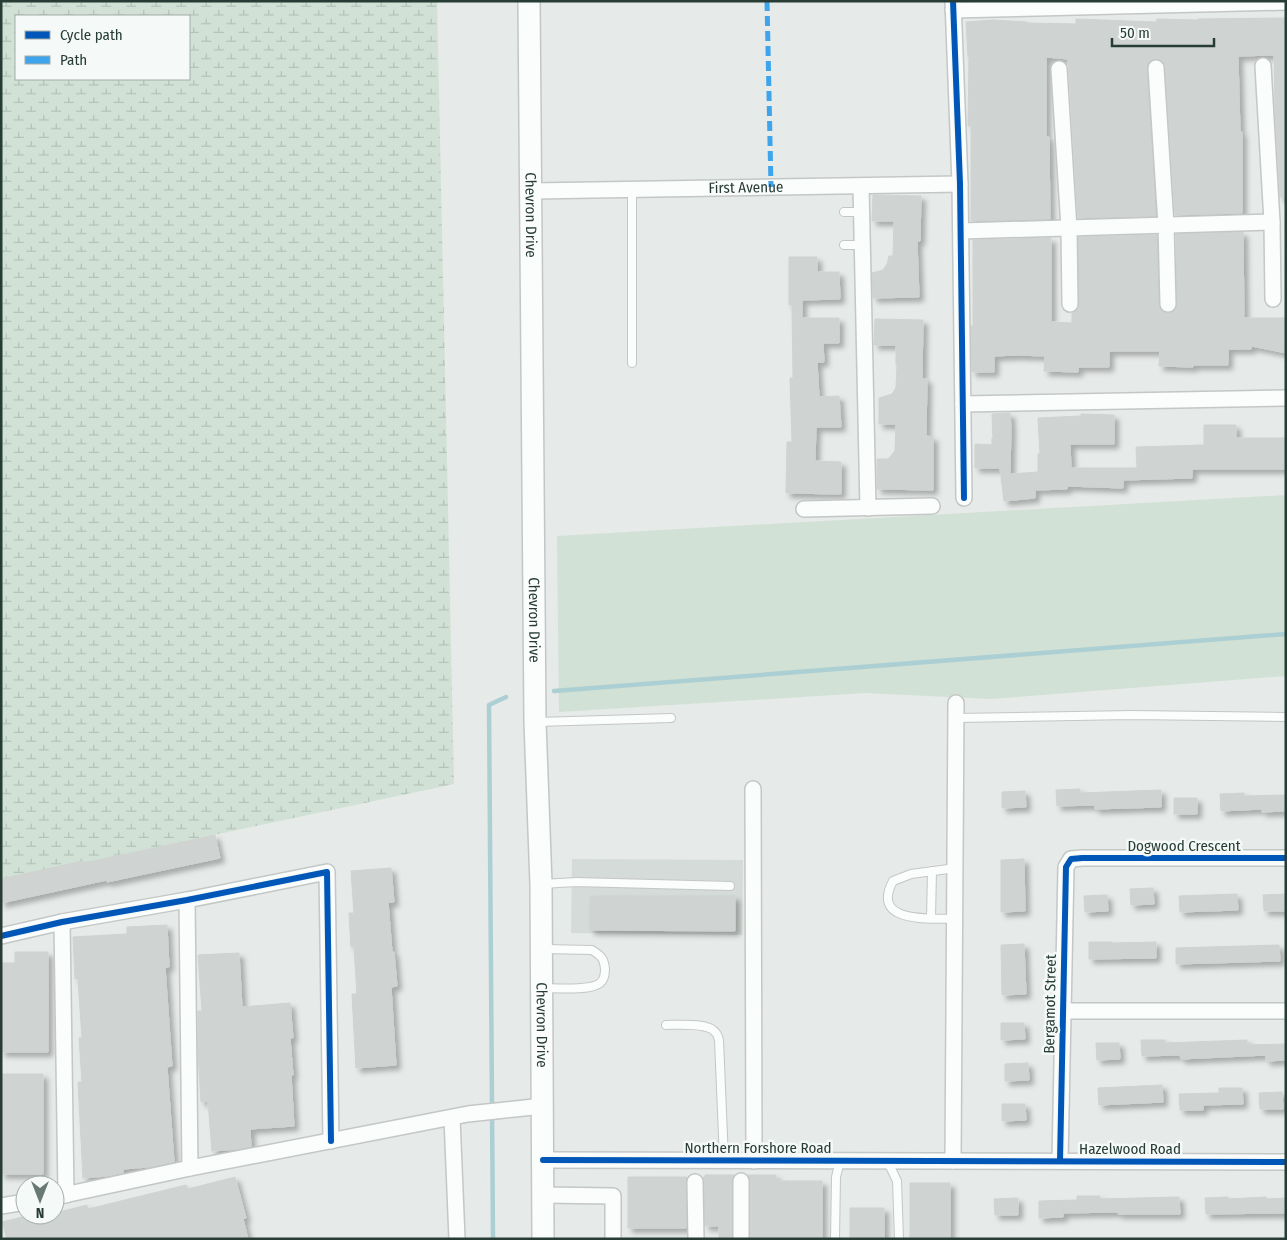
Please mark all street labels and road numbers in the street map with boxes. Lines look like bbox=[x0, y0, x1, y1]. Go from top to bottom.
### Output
street label: Chevron Drive bbox=[521, 172, 540, 258]
street label: First Avenue bbox=[708, 178, 784, 197]
street label: Chevron Drive bbox=[525, 577, 544, 663]
street label: Dogwood Crescent bbox=[1127, 837, 1241, 855]
street label: Bergamot Street bbox=[1040, 954, 1060, 1054]
street label: Chevron Drive bbox=[533, 982, 551, 1068]
street label: Northern Forshore Road bbox=[684, 1139, 832, 1157]
street label: Hazelwood Road bbox=[1079, 1140, 1181, 1158]

